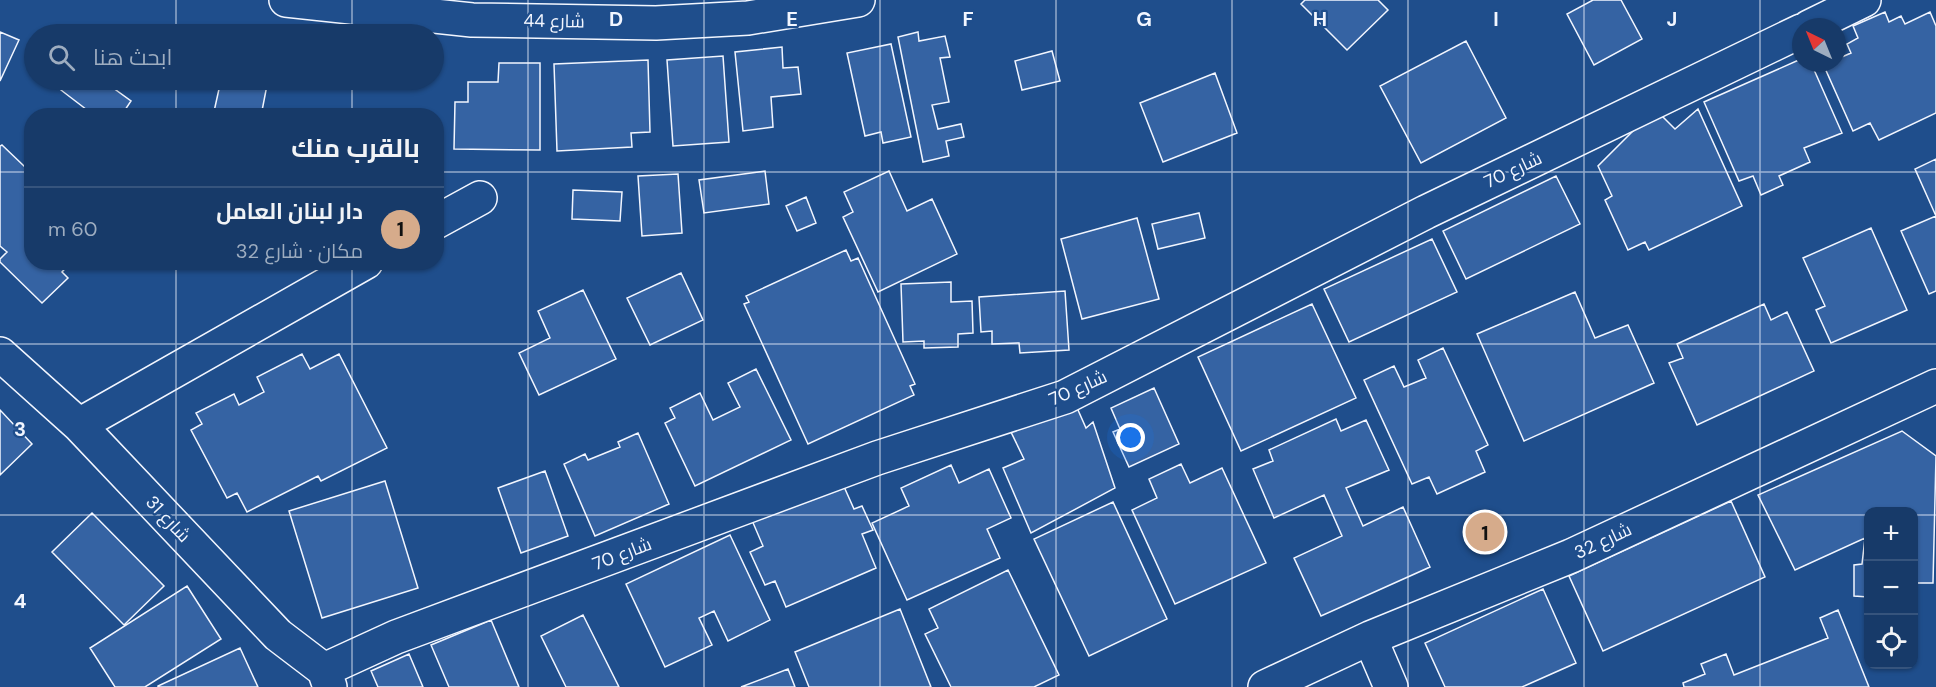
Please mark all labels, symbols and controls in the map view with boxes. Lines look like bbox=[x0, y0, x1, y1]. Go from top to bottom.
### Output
text: D bbox=[609, 6, 623, 32]
text: E bbox=[786, 6, 798, 32]
text: F bbox=[962, 6, 974, 32]
text: G bbox=[1136, 6, 1152, 32]
text: H bbox=[1313, 6, 1327, 32]
text: I bbox=[1493, 6, 1499, 32]
text: J bbox=[1667, 6, 1677, 32]
street label: شارع 44 bbox=[523, 8, 585, 34]
north arrow bbox=[1792, 18, 1846, 72]
search box bbox=[24, 24, 444, 90]
icon: search bbox=[45, 41, 78, 74]
text: ابحث هنا bbox=[93, 43, 172, 72]
text: بالقرب منك bbox=[291, 131, 420, 165]
street label: شارع 70 bbox=[1480, 146, 1546, 194]
text: دار لبنان العامل bbox=[216, 197, 363, 226]
text: 60 m bbox=[48, 216, 97, 242]
text: 1 bbox=[397, 216, 404, 242]
text: مكان · شارع 32 bbox=[236, 238, 363, 264]
street label: شارع 70 bbox=[1045, 365, 1111, 411]
text: 3 bbox=[14, 416, 26, 442]
your location bbox=[1116, 423, 1145, 452]
street label: شارع 31 bbox=[140, 490, 196, 548]
map controls bbox=[1864, 507, 1918, 669]
button: + bbox=[1864, 507, 1918, 561]
pin: 1 bbox=[1466, 510, 1504, 554]
street label: شارع 32 bbox=[1570, 517, 1636, 565]
street label: شارع 70 bbox=[589, 532, 655, 576]
button: − bbox=[1864, 561, 1918, 615]
text: 4 bbox=[14, 588, 27, 614]
button: locate bbox=[1864, 615, 1918, 669]

